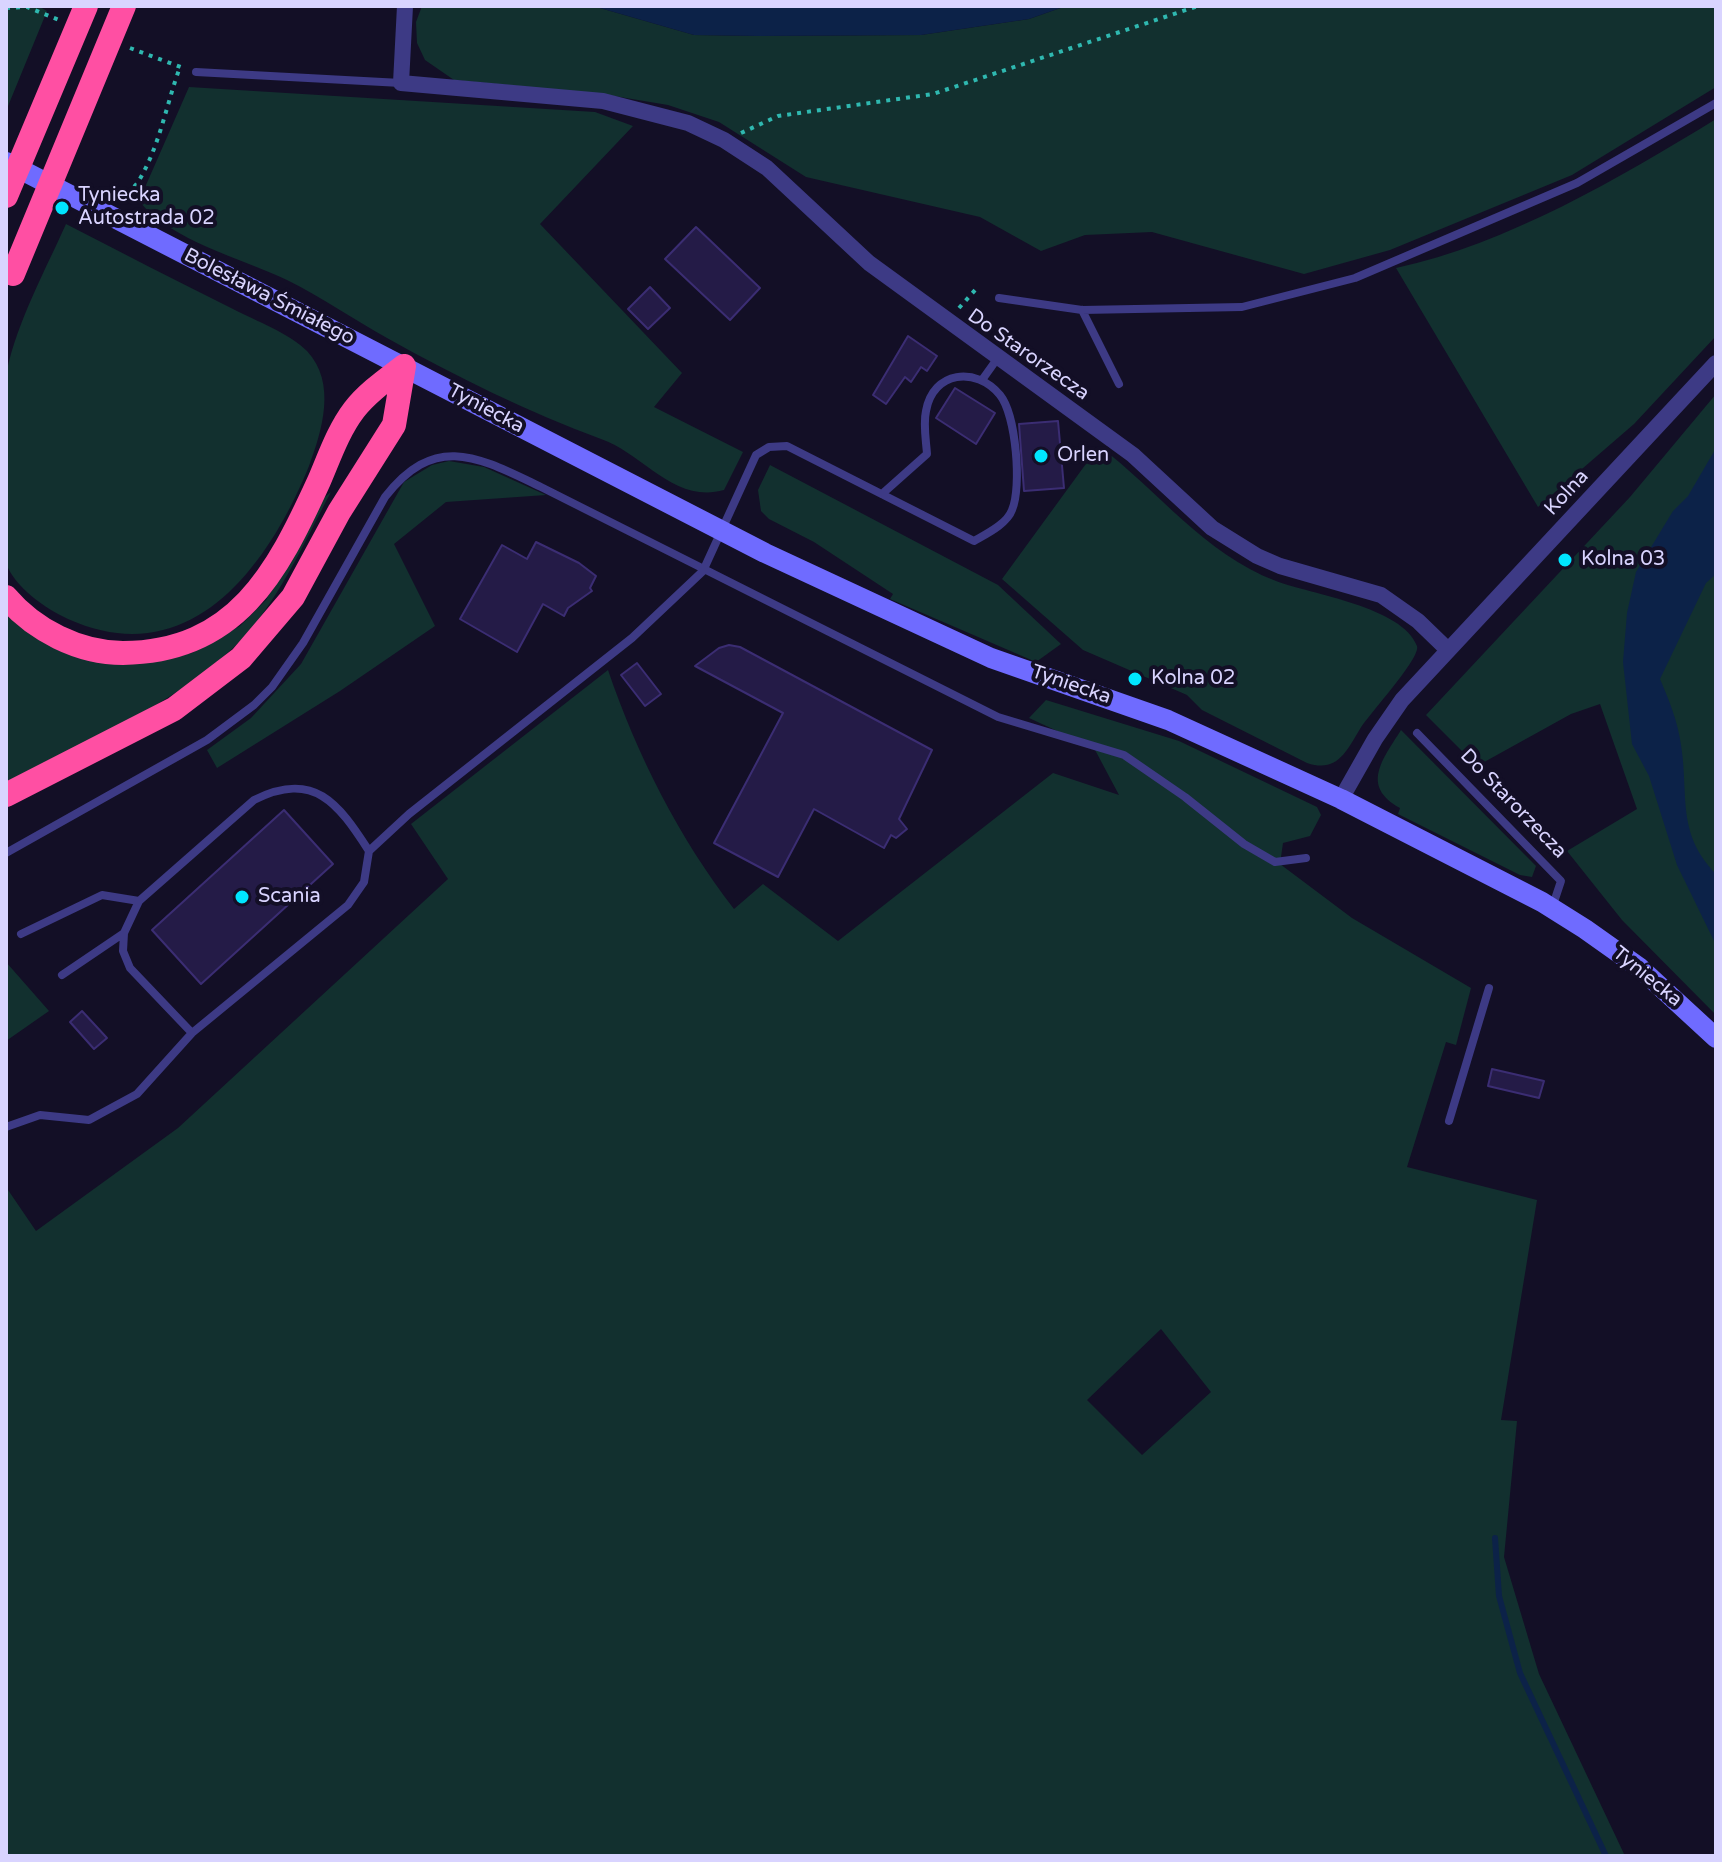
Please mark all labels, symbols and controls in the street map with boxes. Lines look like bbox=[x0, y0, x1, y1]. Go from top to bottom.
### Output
place label: Tyniecka Autostrada 02 bbox=[78, 184, 215, 231]
marker: Tyniecka Autostrada 02 bbox=[53, 199, 71, 217]
street label: Bolesława Śmiałego bbox=[180, 244, 358, 350]
street label: Do Starorzecza bbox=[963, 304, 1093, 406]
street label: Tyniecka bbox=[444, 379, 528, 439]
place label: Orlen bbox=[1057, 444, 1109, 468]
marker: Orlen bbox=[1032, 447, 1050, 465]
street label: Kolna bbox=[1540, 465, 1594, 521]
place label: Kolna 03 bbox=[1581, 548, 1665, 572]
marker: Kolna 03 bbox=[1556, 551, 1574, 569]
street label: Tyniecka bbox=[1028, 660, 1114, 710]
place label: Kolna 02 bbox=[1151, 667, 1235, 691]
marker: Kolna 02 bbox=[1126, 670, 1144, 688]
street label: Do Starorzecza bbox=[1455, 744, 1571, 864]
place label: Scania bbox=[258, 885, 321, 909]
marker: Scania bbox=[233, 888, 251, 906]
street label: Tyniecka bbox=[1607, 942, 1687, 1012]

